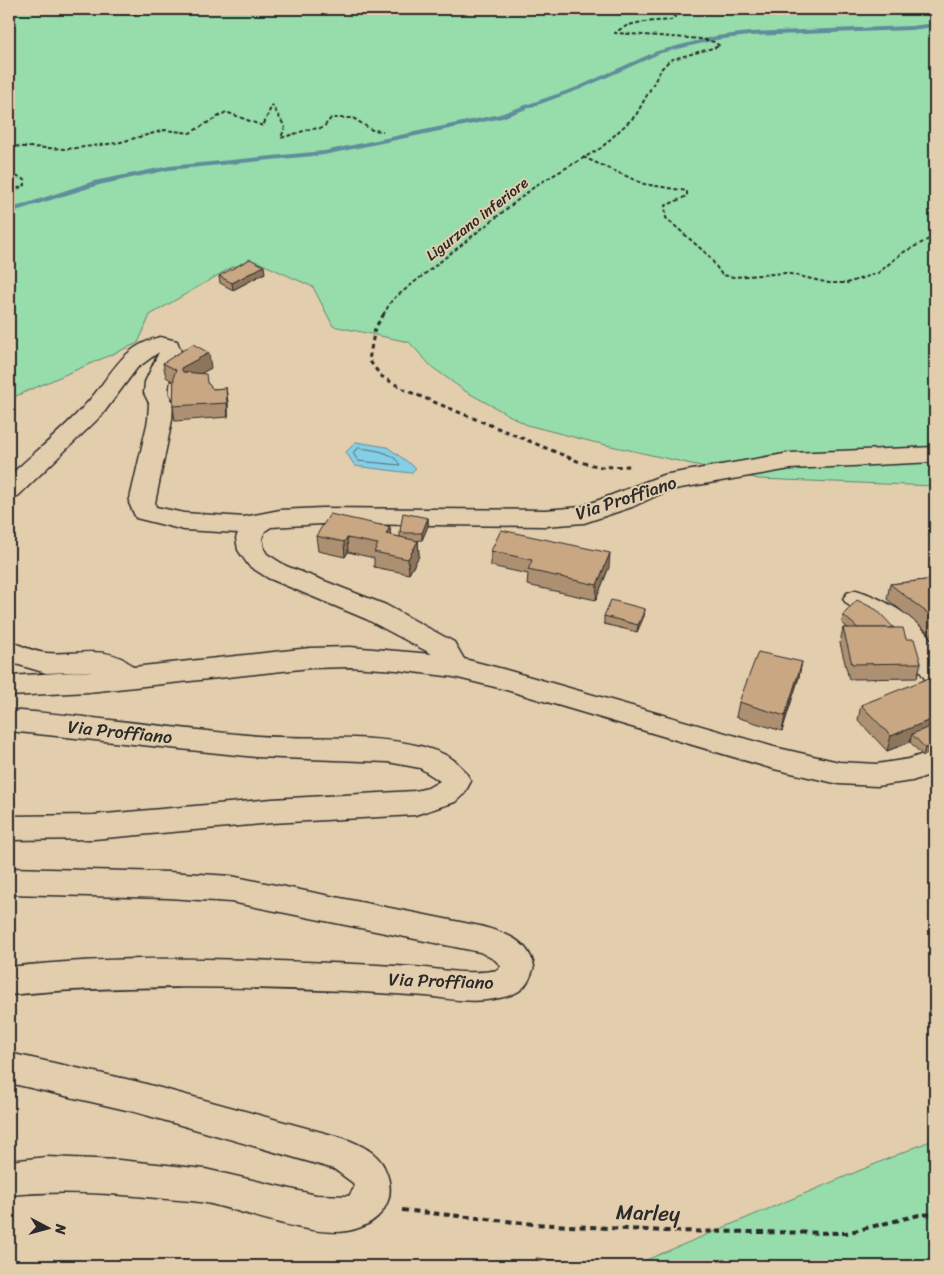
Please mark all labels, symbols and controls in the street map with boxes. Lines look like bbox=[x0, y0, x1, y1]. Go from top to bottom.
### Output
street label: Ligurzano inferiore bbox=[420, 170, 534, 268]
street label: Via Proffiano bbox=[571, 467, 681, 529]
street label: Via Proffiano bbox=[66, 711, 174, 753]
street label: Via Proffiano bbox=[388, 963, 494, 999]
street label: Marley bbox=[615, 1193, 681, 1233]
north arrow bbox=[22, 1202, 72, 1252]
text: N bbox=[47, 1222, 73, 1236]

